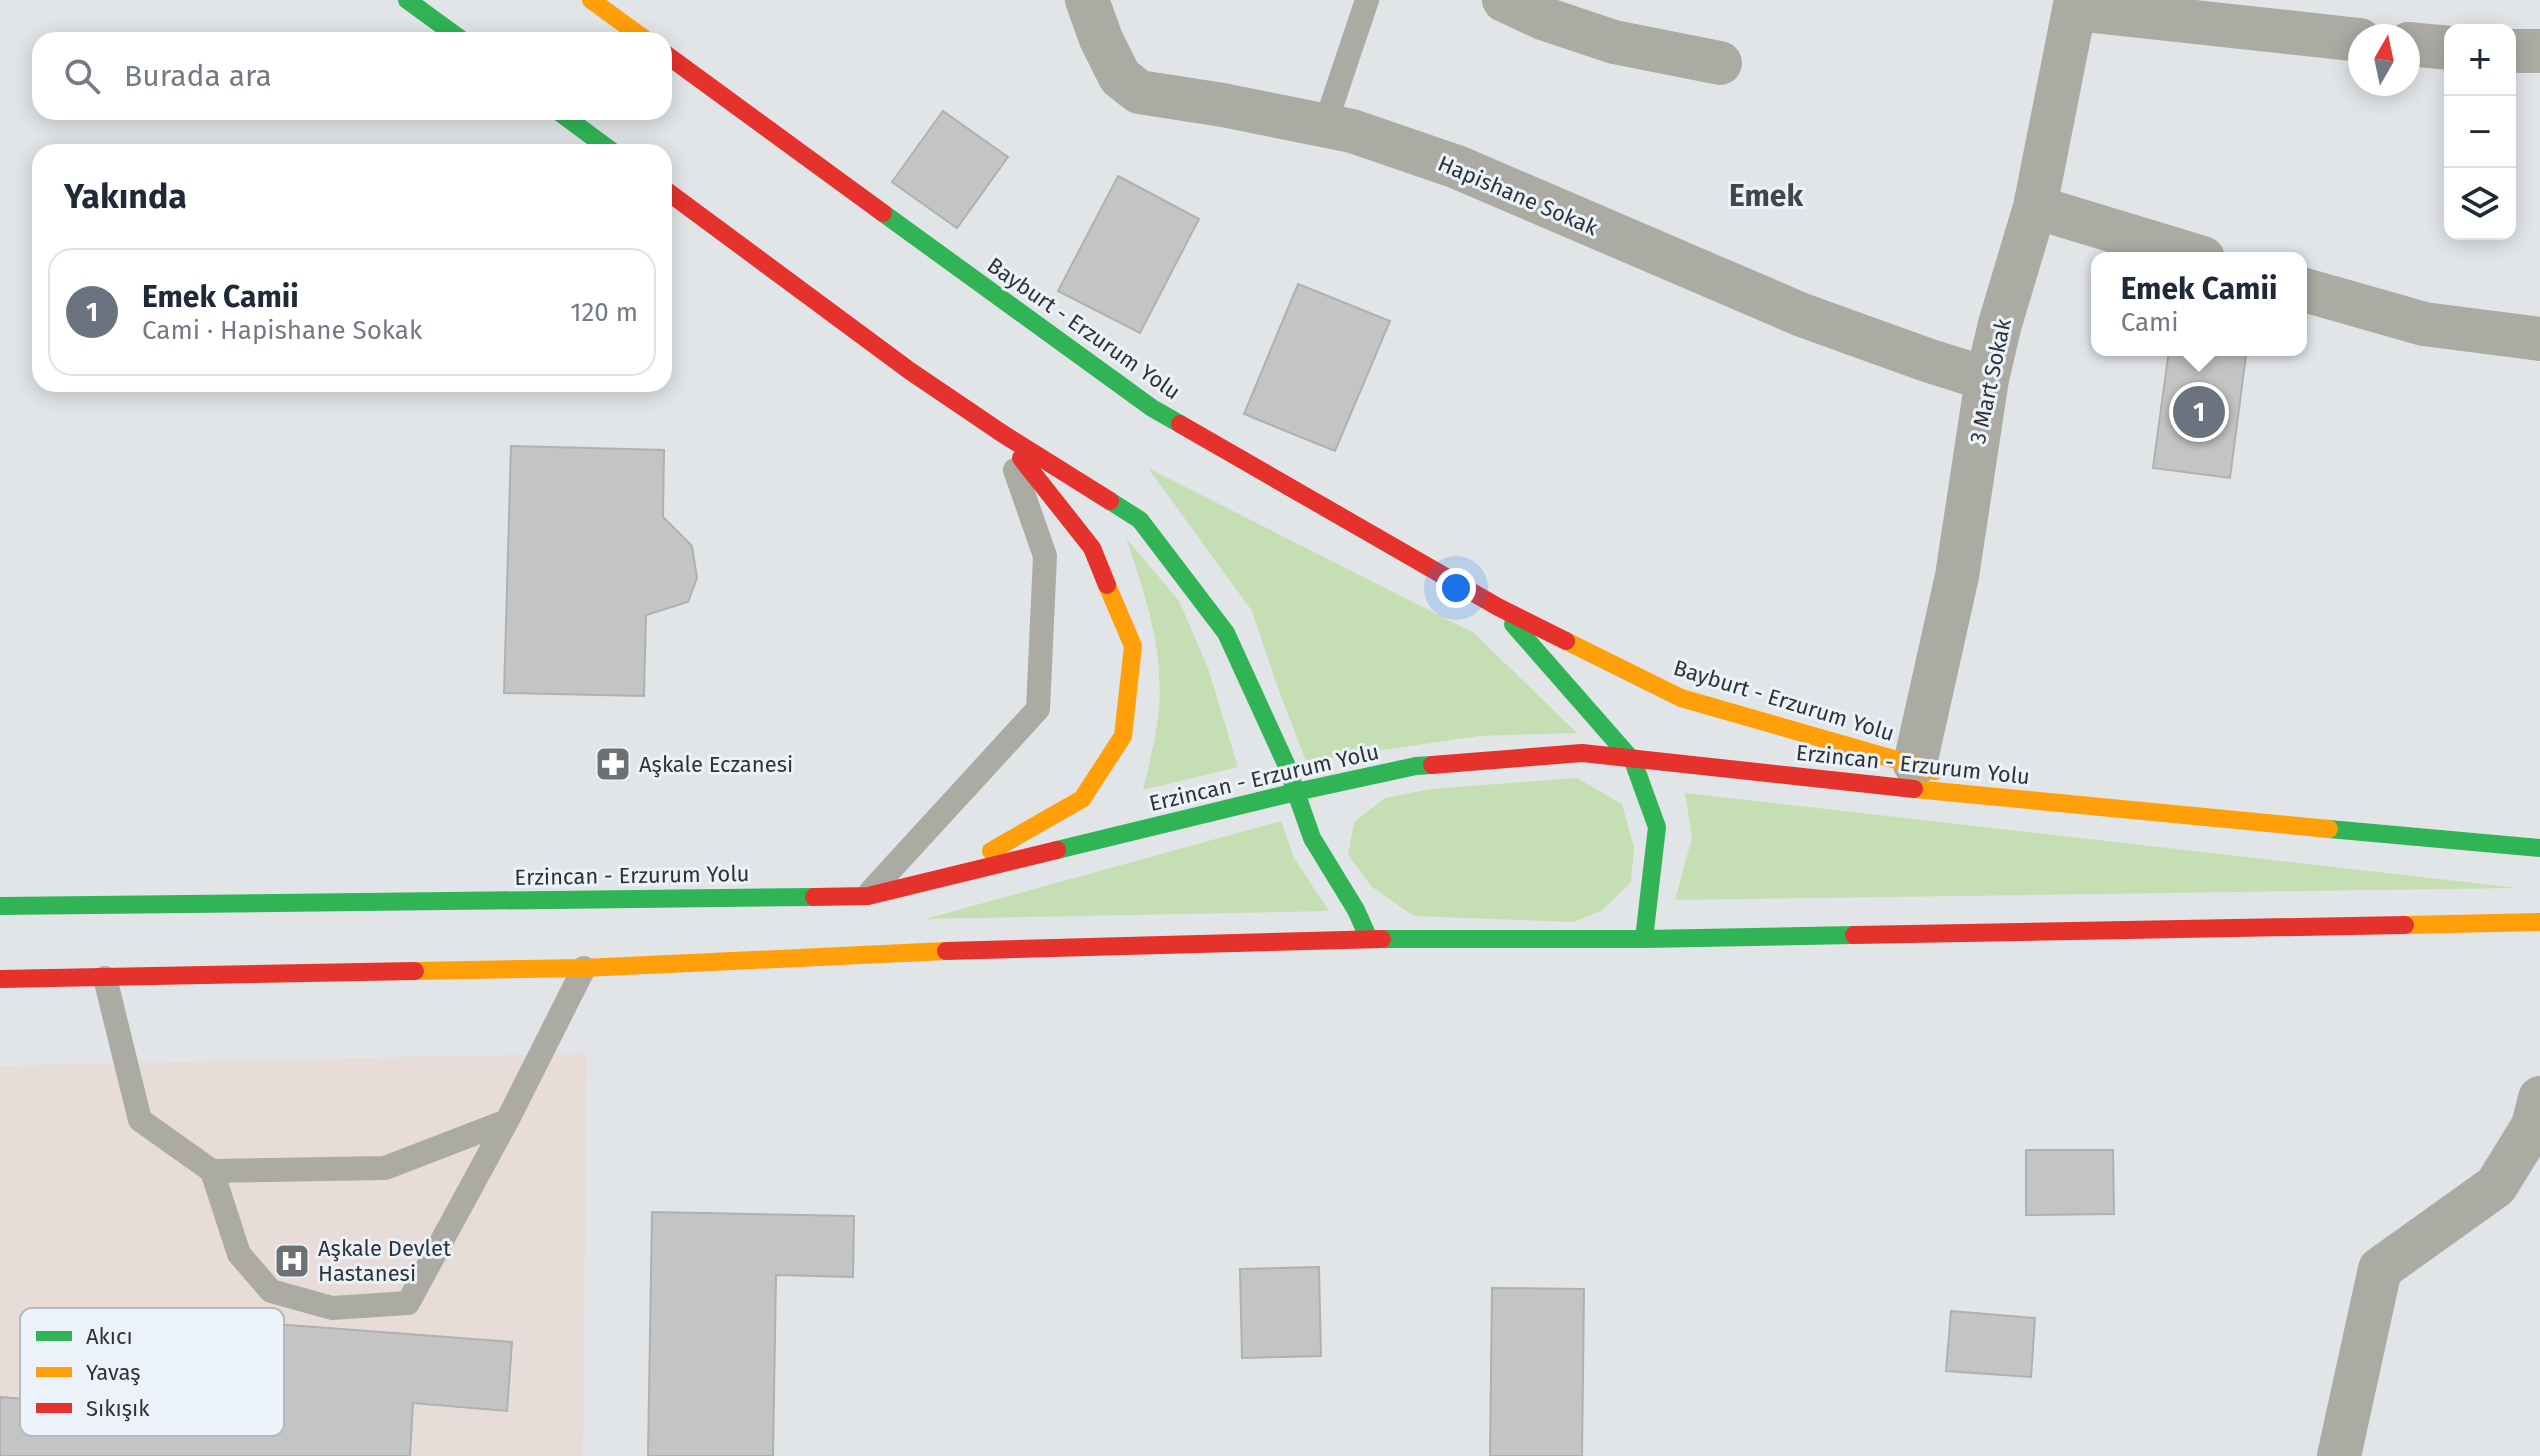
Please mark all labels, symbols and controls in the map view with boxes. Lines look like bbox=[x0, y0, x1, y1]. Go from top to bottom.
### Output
north arrow bbox=[2348, 24, 2420, 96]
map controls bbox=[2444, 24, 2516, 240]
button: + bbox=[2444, 24, 2516, 96]
search box bbox=[32, 32, 672, 120]
icon: search bbox=[60, 54, 104, 98]
text: Burada ara bbox=[124, 58, 272, 94]
button: − bbox=[2444, 96, 2516, 168]
street label: Hapishane Sokak bbox=[1434, 150, 1602, 242]
button: layers bbox=[2444, 168, 2516, 240]
text: Yakında bbox=[64, 176, 187, 217]
district label: Emek bbox=[1729, 178, 1803, 214]
street label: Bayburt - Erzurum Yolu bbox=[982, 252, 1185, 405]
popup bbox=[2091, 252, 2307, 356]
text: Emek Camii bbox=[2121, 271, 2277, 307]
text: Emek Camii bbox=[142, 279, 299, 315]
text: 1 bbox=[86, 297, 98, 328]
text: 120 m bbox=[570, 297, 638, 328]
text: Cami bbox=[2121, 307, 2179, 338]
text: Cami · Hapishane Sokak bbox=[142, 315, 422, 346]
street label: 3 Mart Sokak bbox=[1964, 315, 2017, 446]
pin: 1 bbox=[2173, 382, 2225, 442]
your location bbox=[1436, 568, 1476, 608]
street label: Bayburt - Erzurum Yolu bbox=[1670, 654, 1898, 747]
street label: Erzincan - Erzurum Yolu bbox=[1147, 738, 1382, 817]
street label: Erzincan - Erzurum Yolu bbox=[1795, 739, 2031, 790]
pharmacy icon: Aşkale Eczanesi bbox=[594, 745, 632, 783]
place label: Aşkale Eczanesi bbox=[639, 751, 793, 778]
street label: Erzincan - Erzurum Yolu bbox=[514, 860, 750, 891]
place label: Aşkale Devlet Hastanesi bbox=[318, 1235, 451, 1287]
hospital icon: Aşkale Devlet Hastanesi bbox=[273, 1242, 311, 1280]
legend bbox=[20, 1308, 284, 1436]
text: Akıcı bbox=[86, 1323, 133, 1350]
text: Yavaş bbox=[86, 1359, 141, 1386]
text: Sıkışık bbox=[86, 1395, 150, 1422]

